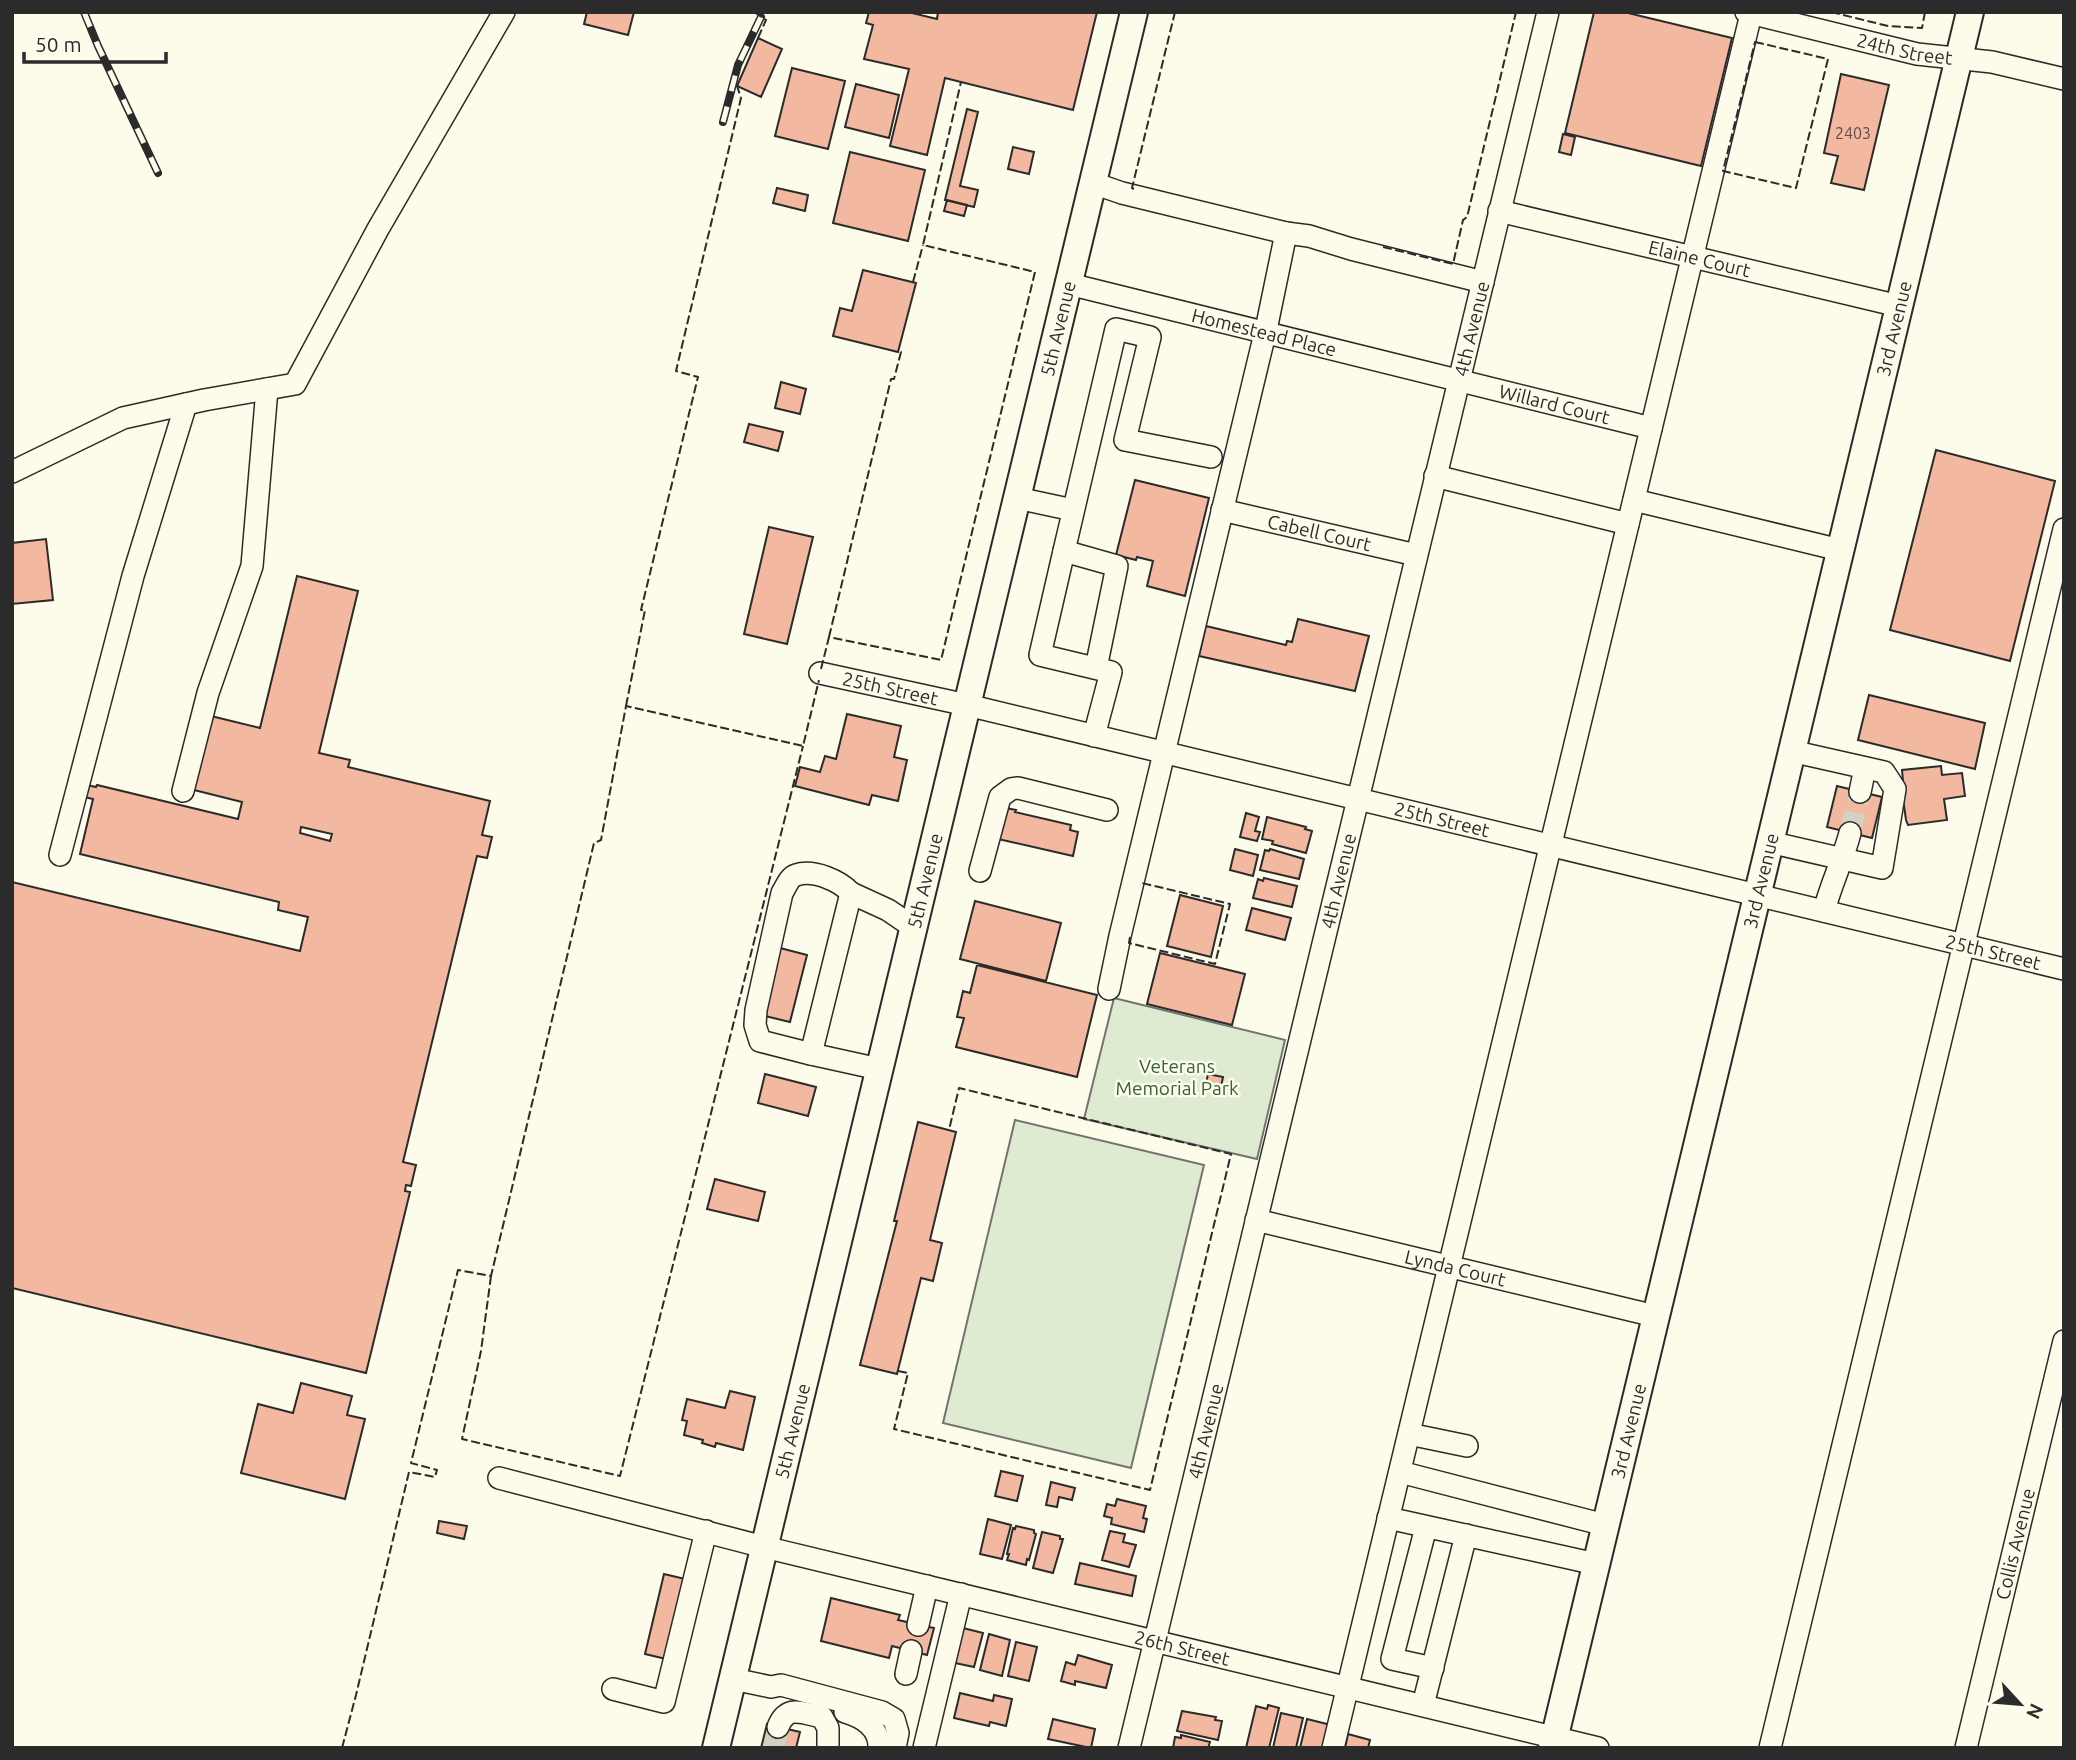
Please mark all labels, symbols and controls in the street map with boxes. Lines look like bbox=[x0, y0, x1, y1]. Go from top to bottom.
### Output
scale bar bbox=[24, 21, 166, 65]
street label: 24th Street bbox=[1854, 29, 1954, 69]
text: 50 m bbox=[35, 32, 82, 56]
house number: 2403 bbox=[1835, 124, 1871, 142]
street label: Elaine Court bbox=[1646, 236, 1753, 281]
street label: 5th Avenue bbox=[1036, 279, 1080, 379]
street label: 4th Avenue bbox=[1449, 279, 1494, 379]
street label: 3rd Avenue bbox=[1872, 279, 1916, 379]
street label: Homestead Place bbox=[1190, 304, 1339, 361]
street label: Willard Court bbox=[1497, 380, 1613, 429]
street label: Cabell Court bbox=[1265, 510, 1374, 555]
street label: 25th Street bbox=[841, 667, 941, 710]
street label: 25th Street bbox=[1392, 797, 1492, 842]
street label: 5th Avenue bbox=[903, 831, 947, 931]
street label: 4th Avenue bbox=[1316, 831, 1360, 931]
street label: 3rd Avenue bbox=[1739, 831, 1783, 931]
street label: 25th Street bbox=[1943, 930, 2044, 974]
park label: Veterans Memorial Park bbox=[1115, 1055, 1239, 1099]
street label: Lynda Court bbox=[1403, 1245, 1508, 1291]
street label: 5th Avenue bbox=[770, 1381, 814, 1481]
street label: 4th Avenue bbox=[1183, 1381, 1228, 1481]
street label: 3rd Avenue bbox=[1606, 1381, 1650, 1481]
street label: Collis Avenue bbox=[1991, 1486, 2039, 1602]
street label: 26th Street bbox=[1132, 1626, 1233, 1670]
north arrow bbox=[1985, 1669, 2055, 1739]
text: N bbox=[2022, 1700, 2048, 1723]

